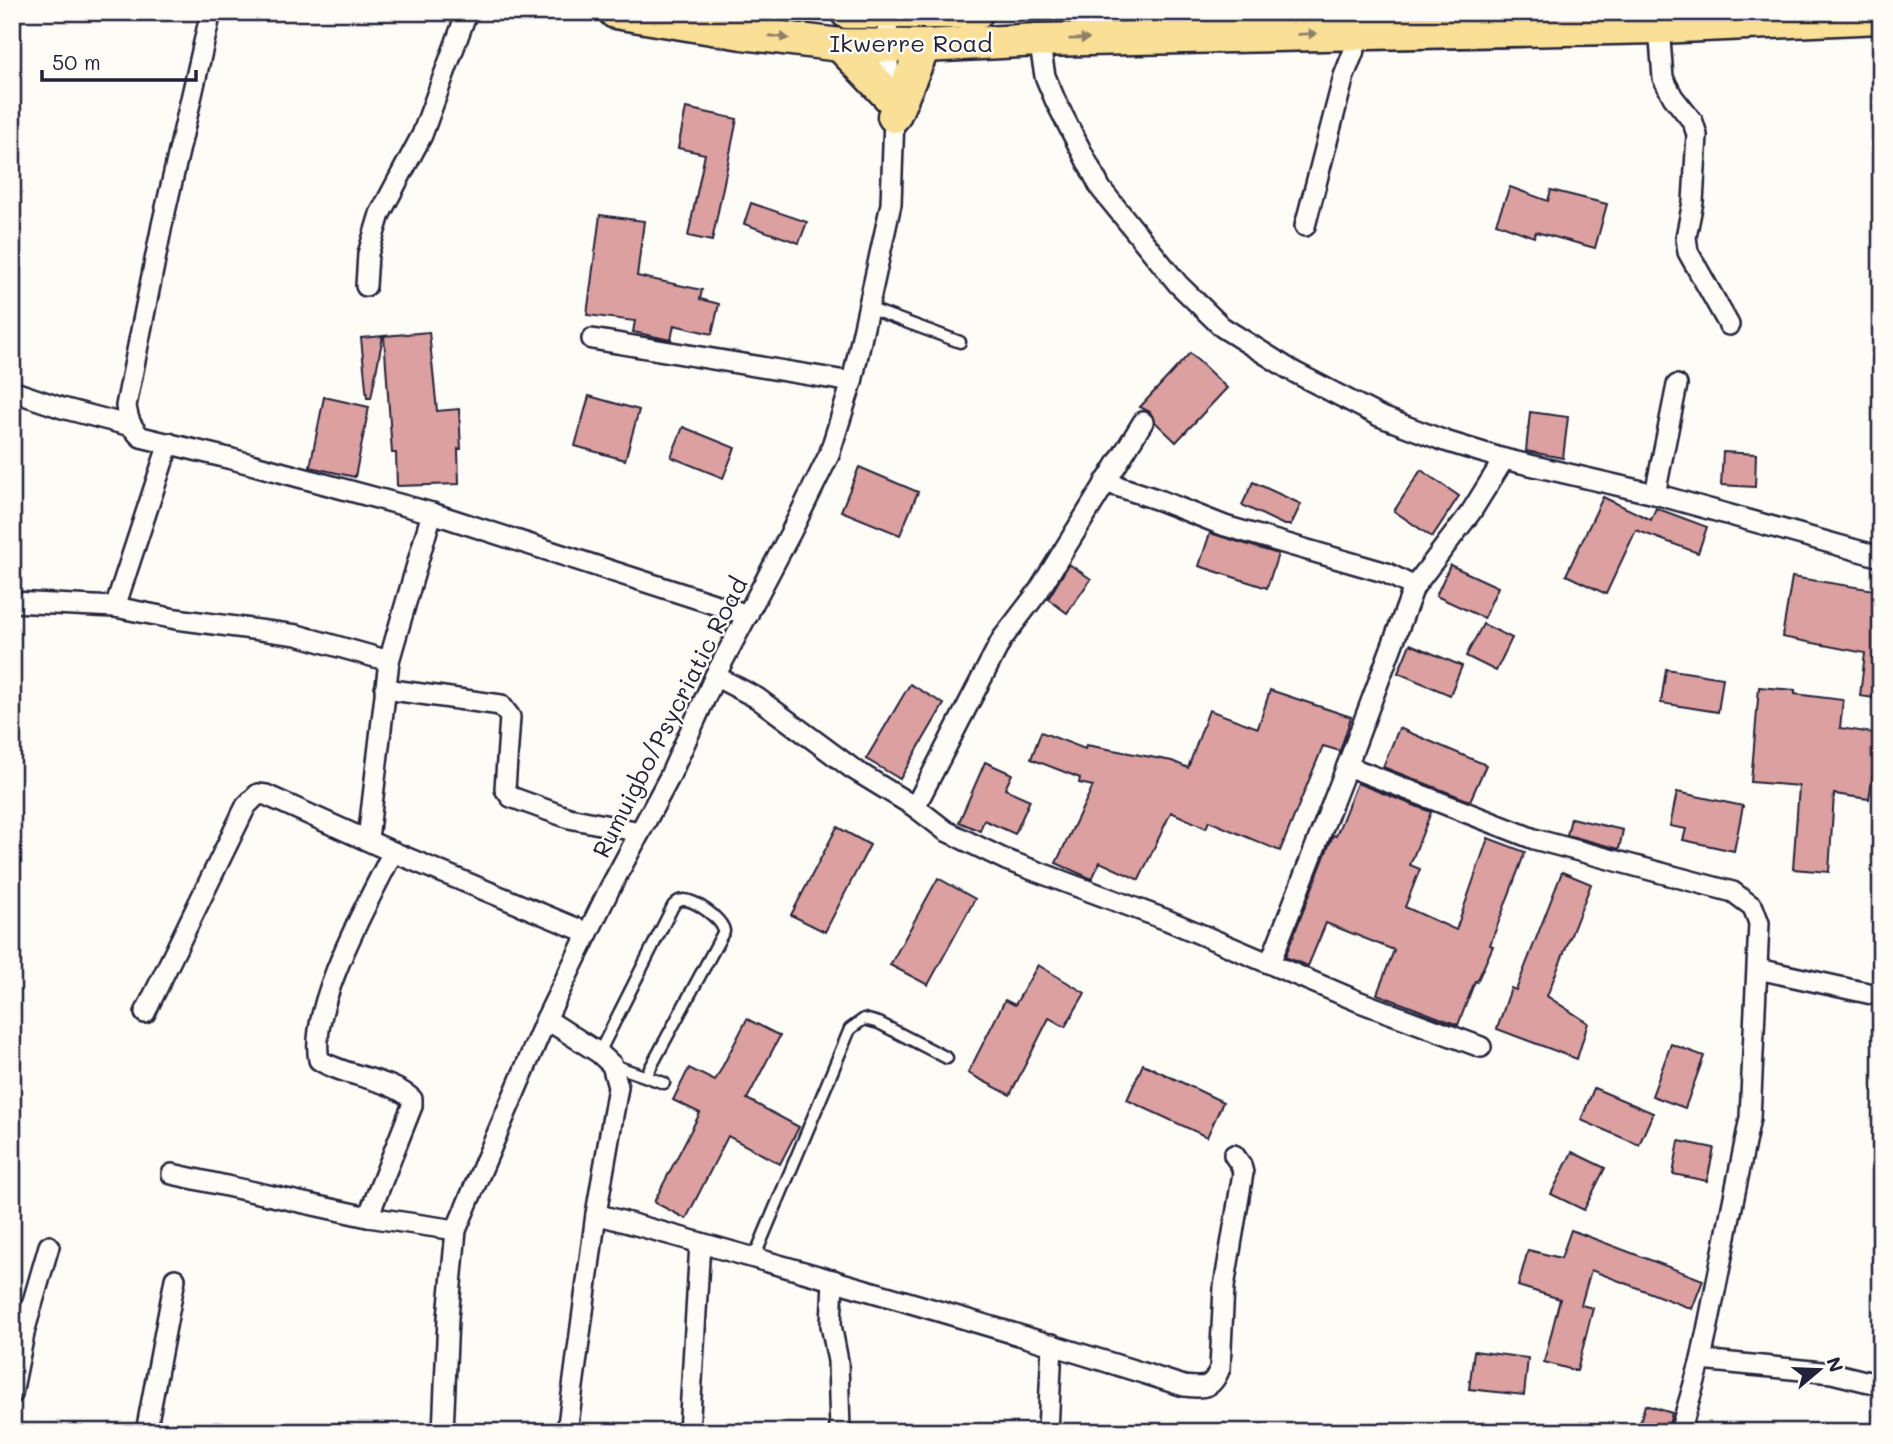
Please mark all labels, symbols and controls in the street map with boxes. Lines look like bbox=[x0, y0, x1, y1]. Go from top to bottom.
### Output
street label: Ikwerre Road bbox=[829, 27, 993, 58]
one-way arrow bbox=[1296, 29, 1318, 40]
one-way arrow bbox=[768, 32, 790, 43]
one-way arrow bbox=[1069, 34, 1091, 45]
scale bar bbox=[42, 38, 196, 82]
text: 50 m bbox=[52, 48, 101, 75]
street label: Rumuigbo/Psycriatic Road bbox=[585, 571, 753, 863]
north arrow bbox=[1784, 1336, 1854, 1406]
text: N bbox=[1821, 1353, 1850, 1375]

